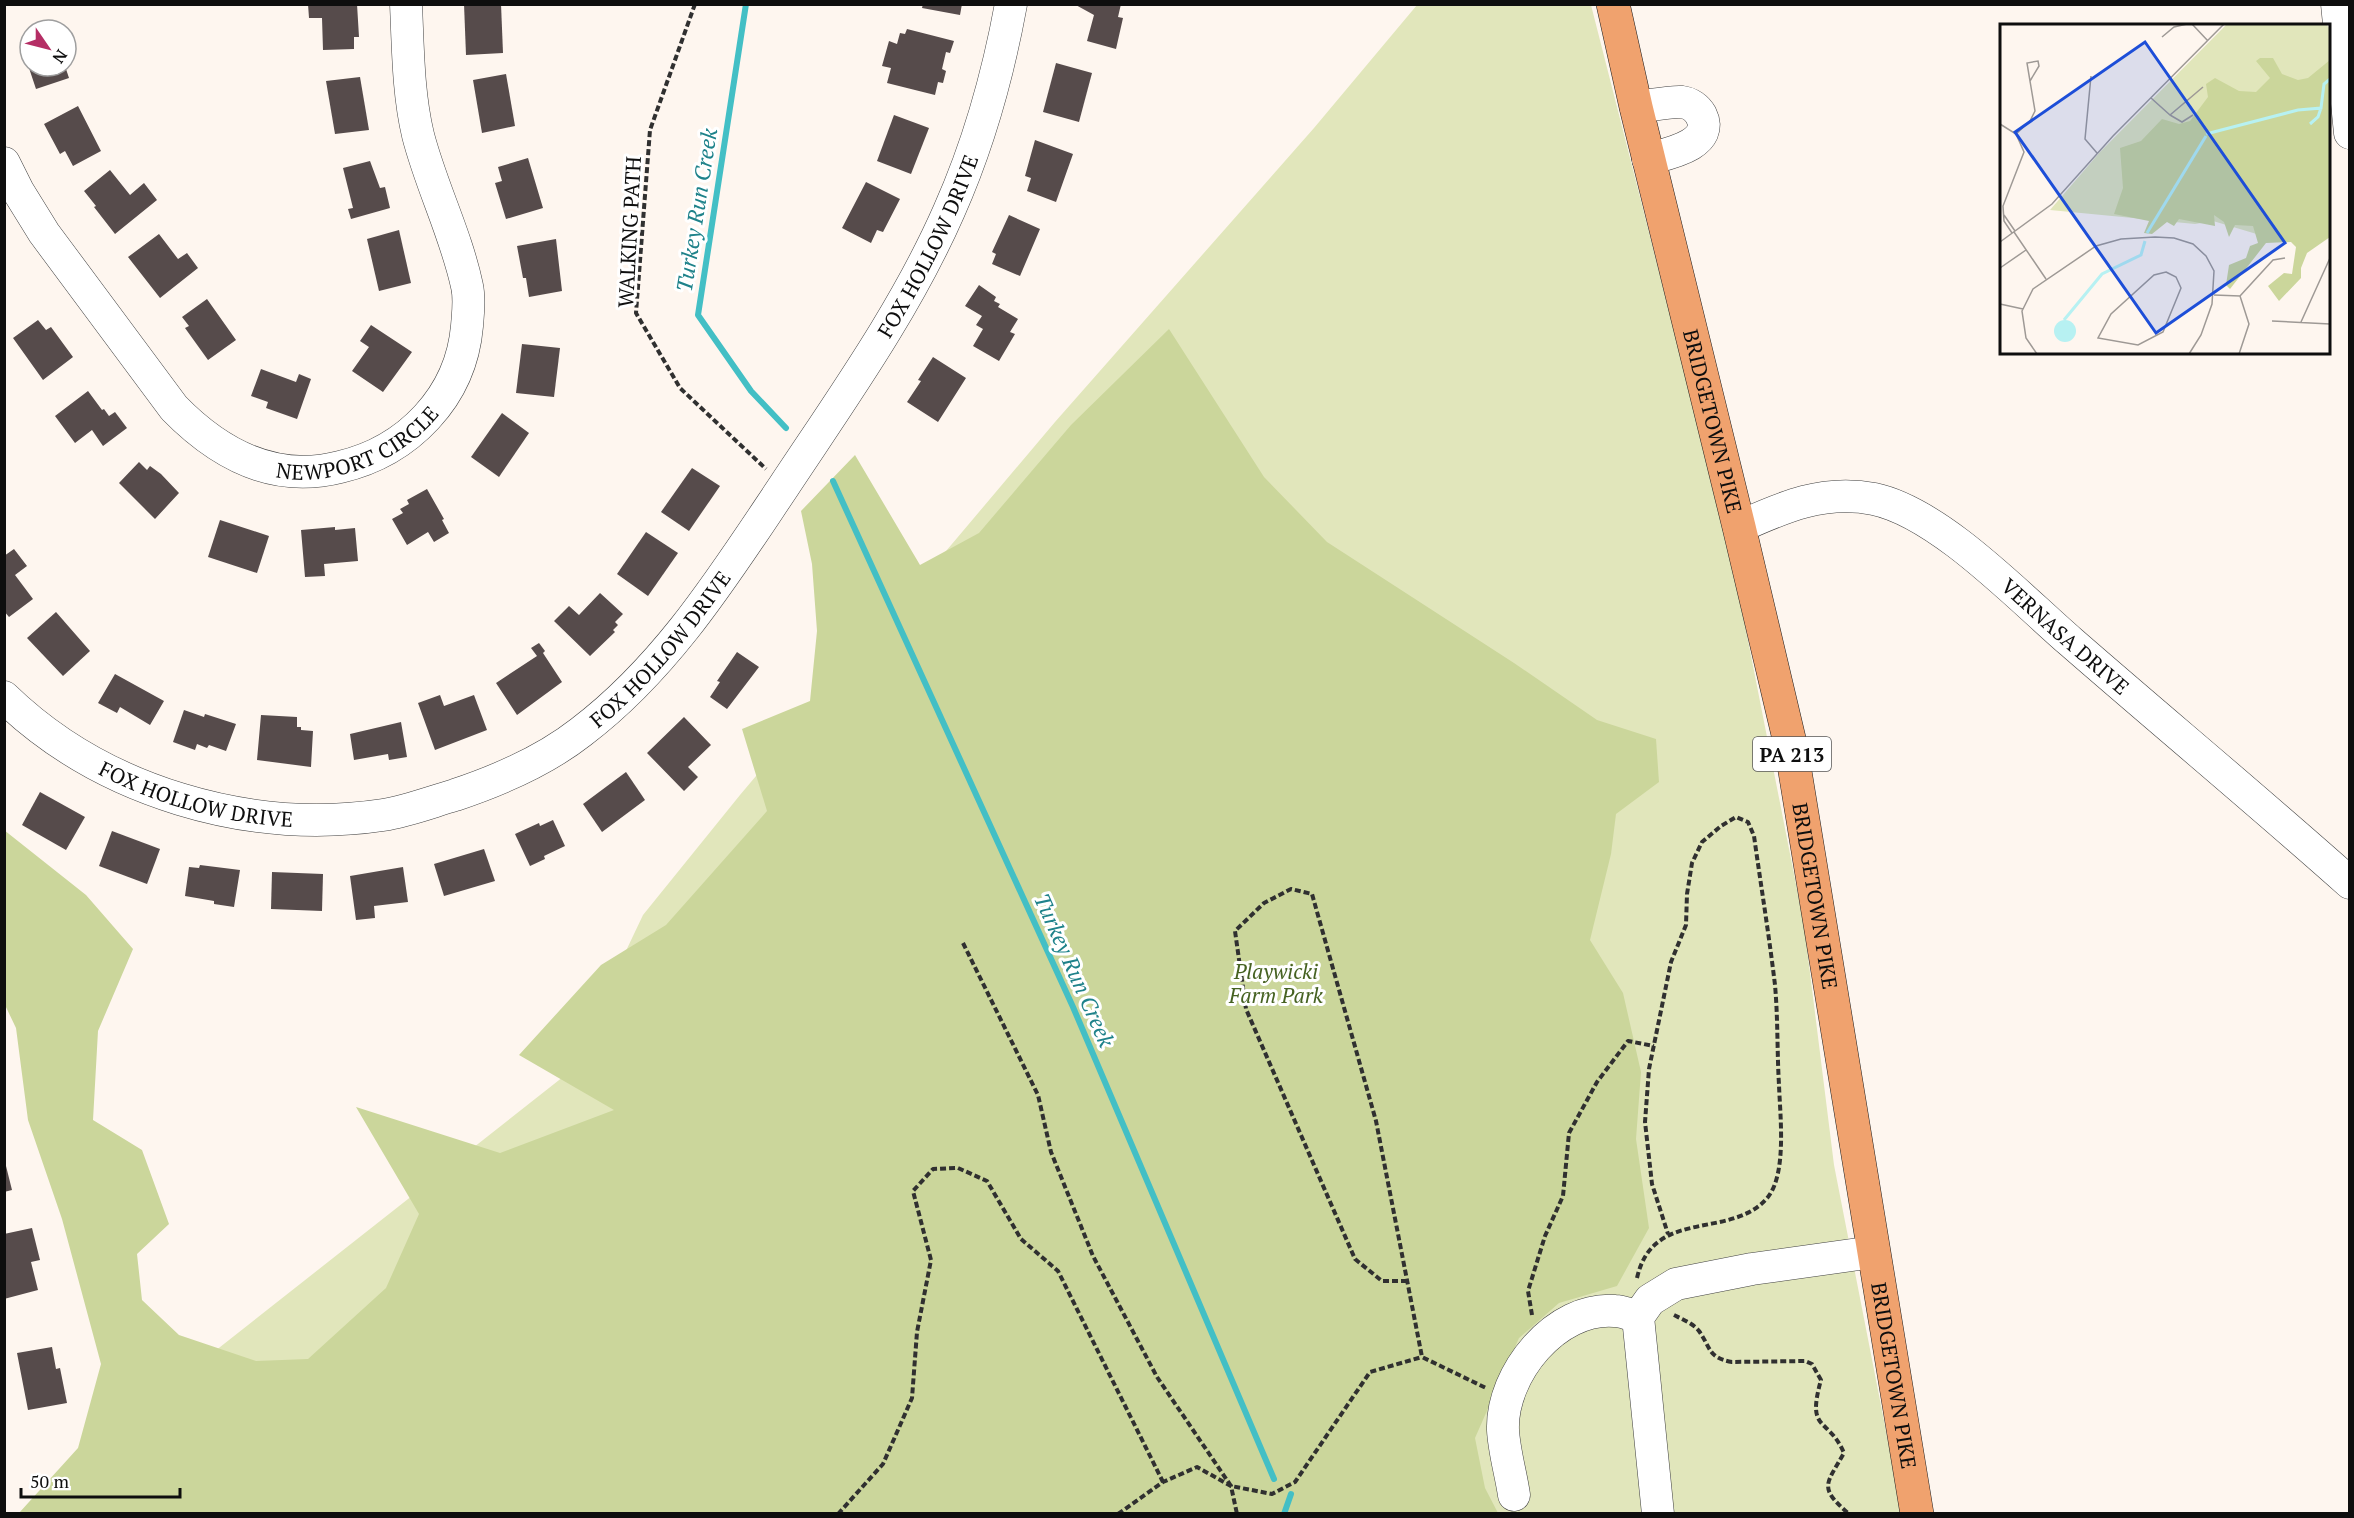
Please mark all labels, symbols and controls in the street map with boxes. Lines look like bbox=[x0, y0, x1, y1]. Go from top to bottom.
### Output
north arrow bbox=[18, 18, 78, 78]
inset map bbox=[2000, 24, 2330, 354]
text: N bbox=[48, 45, 73, 68]
water label: Turkey Run Creek bbox=[669, 126, 723, 294]
street label: FOX HOLLOW DRIVE bbox=[871, 151, 984, 343]
street label: WALKING PATH bbox=[611, 156, 647, 308]
street label: BRIDGETOWN PIKE bbox=[1677, 326, 1749, 516]
street label: NEWPORT CIRCLE bbox=[274, 400, 444, 486]
street label: FOX HOLLOW DRIVE bbox=[584, 565, 737, 734]
street label: VERNASA DRIVE bbox=[1996, 572, 2135, 700]
road number: PA 213 bbox=[1753, 737, 1831, 771]
street label: FOX HOLLOW DRIVE bbox=[94, 754, 294, 833]
street label: BRIDGETOWN PIKE bbox=[1786, 801, 1845, 991]
water label: Turkey Run Creek bbox=[1028, 889, 1122, 1052]
park label: Playwicki Farm Park bbox=[1228, 957, 1324, 1009]
street label: BRIDGETOWN PIKE bbox=[1865, 1280, 1923, 1471]
scale bar bbox=[21, 1461, 180, 1499]
text: 50 m bbox=[30, 1469, 70, 1493]

